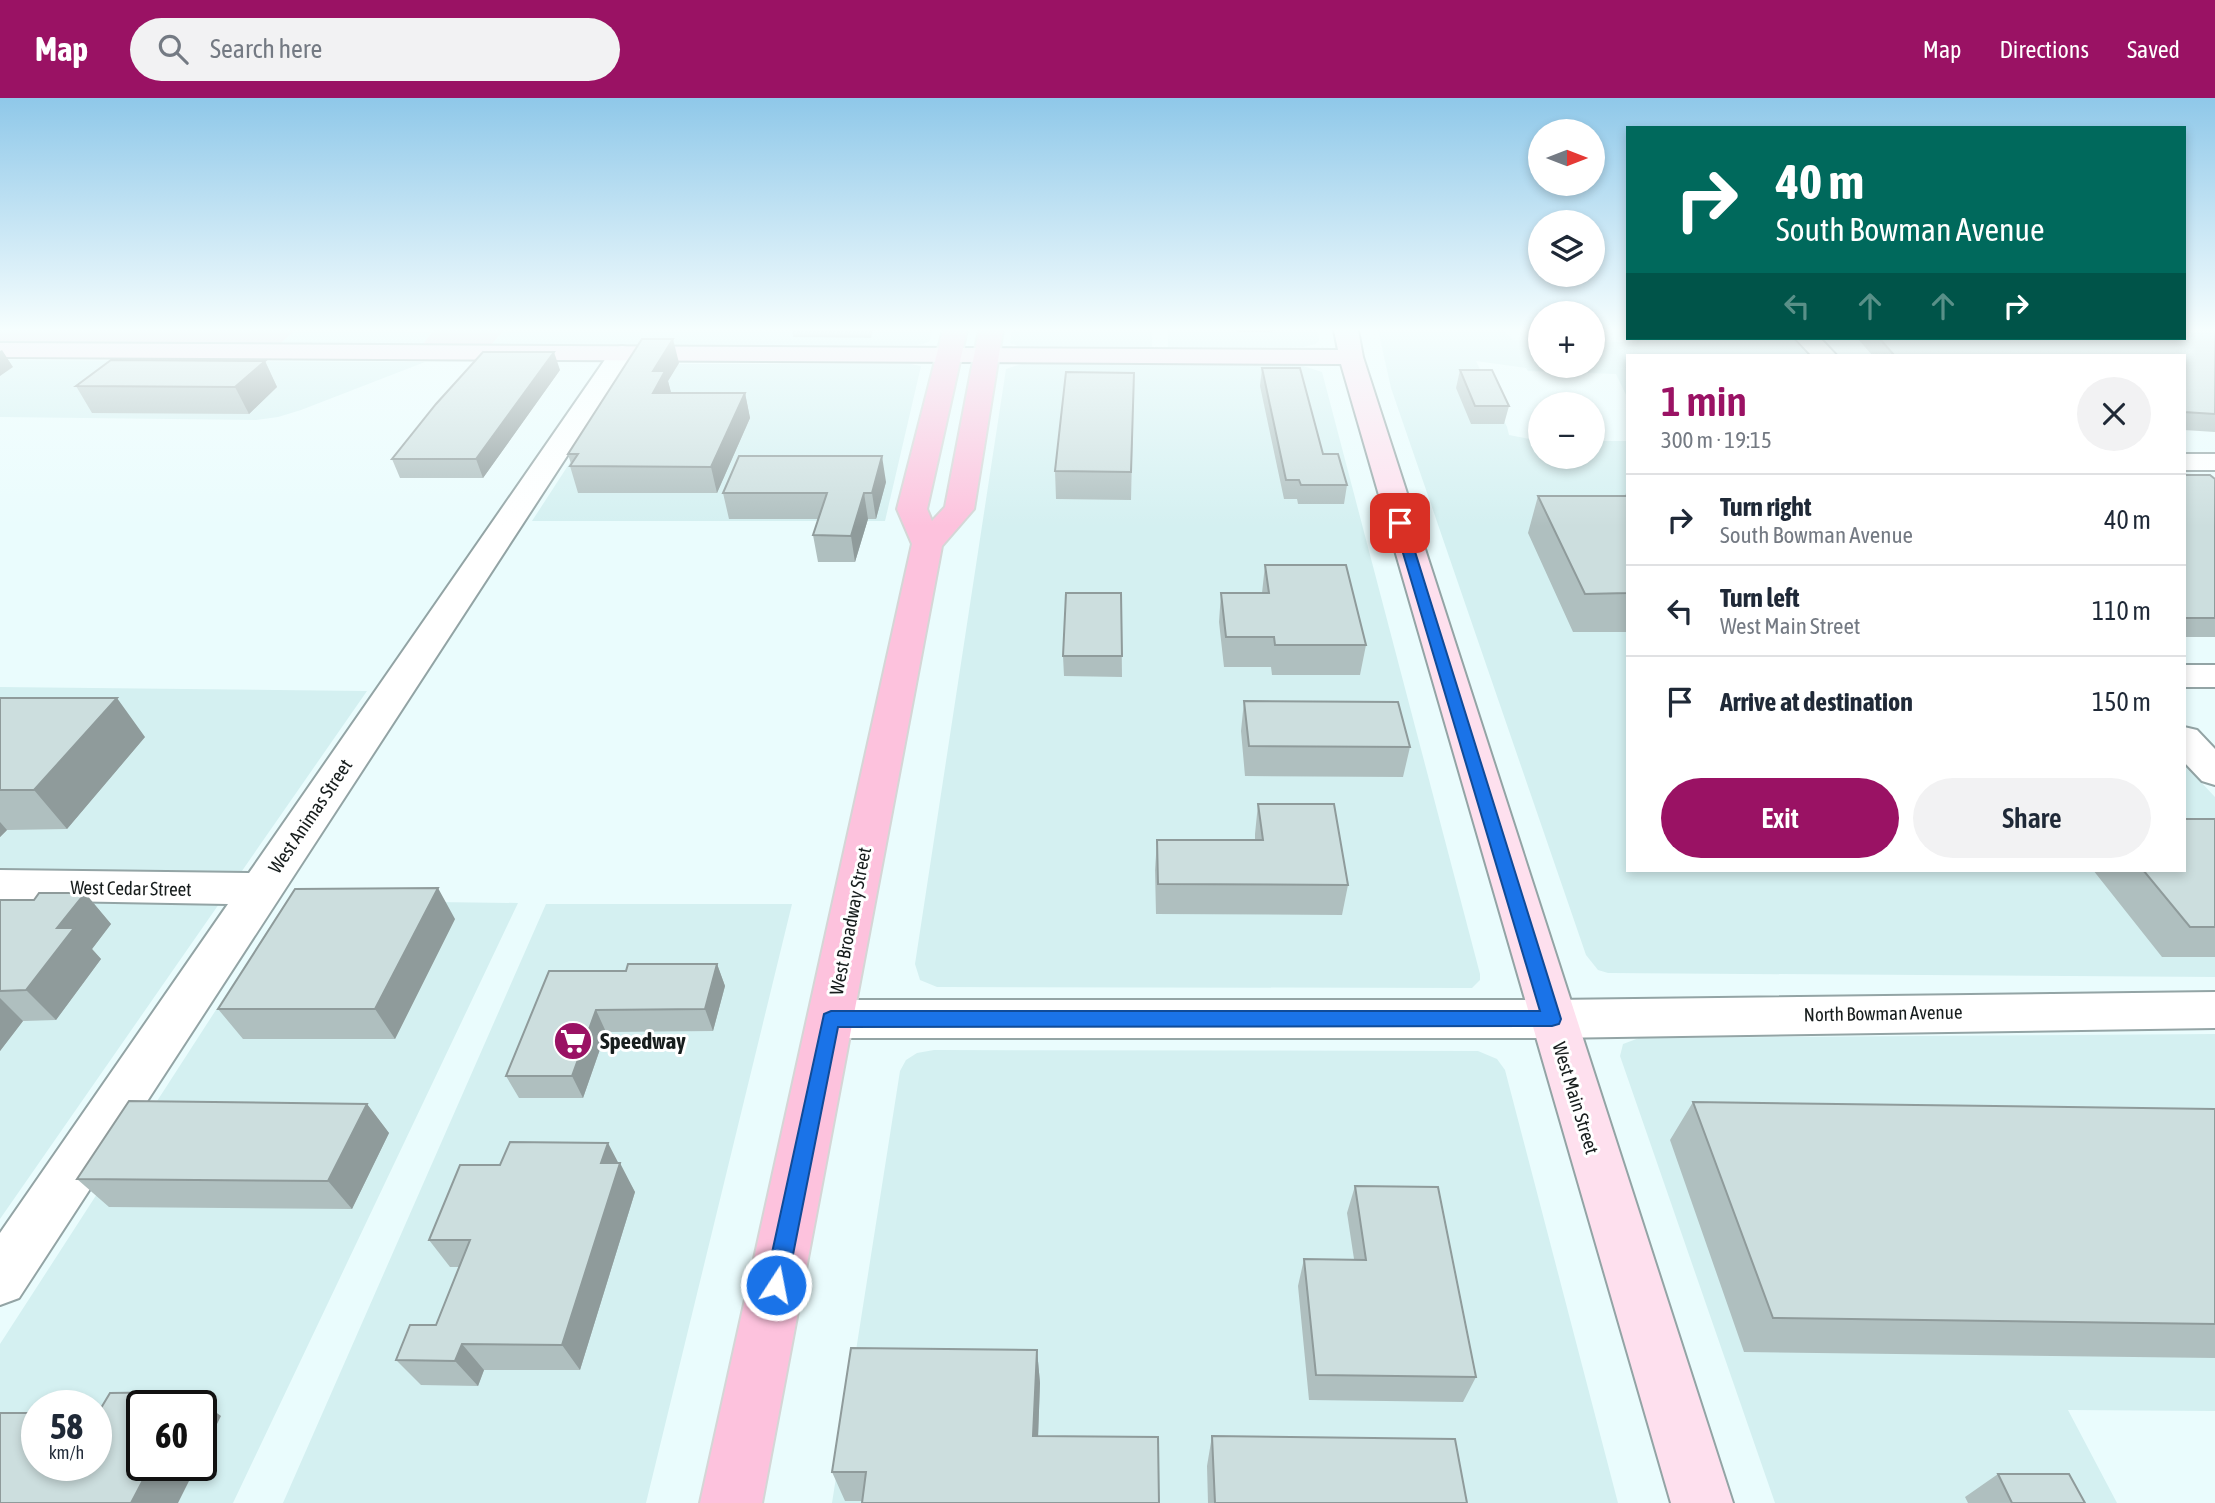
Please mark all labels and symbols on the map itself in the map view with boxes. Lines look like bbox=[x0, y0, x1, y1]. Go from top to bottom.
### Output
north arrow bbox=[1528, 119, 1605, 196]
pin bbox=[1370, 493, 1430, 553]
street label: West Animas Street bbox=[264, 755, 356, 877]
street label: West Broadway Street bbox=[825, 845, 875, 997]
street label: West Cedar Street bbox=[70, 876, 192, 900]
street label: North Bowman Avenue bbox=[1803, 1001, 1963, 1025]
supermarket icon: Speedway bbox=[552, 1020, 594, 1062]
place label: Speedway bbox=[600, 1028, 686, 1054]
street label: West Main Street bbox=[1549, 1039, 1603, 1157]
position arrow bbox=[739, 1248, 813, 1322]
speed limit sign: 60 bbox=[126, 1390, 217, 1481]

